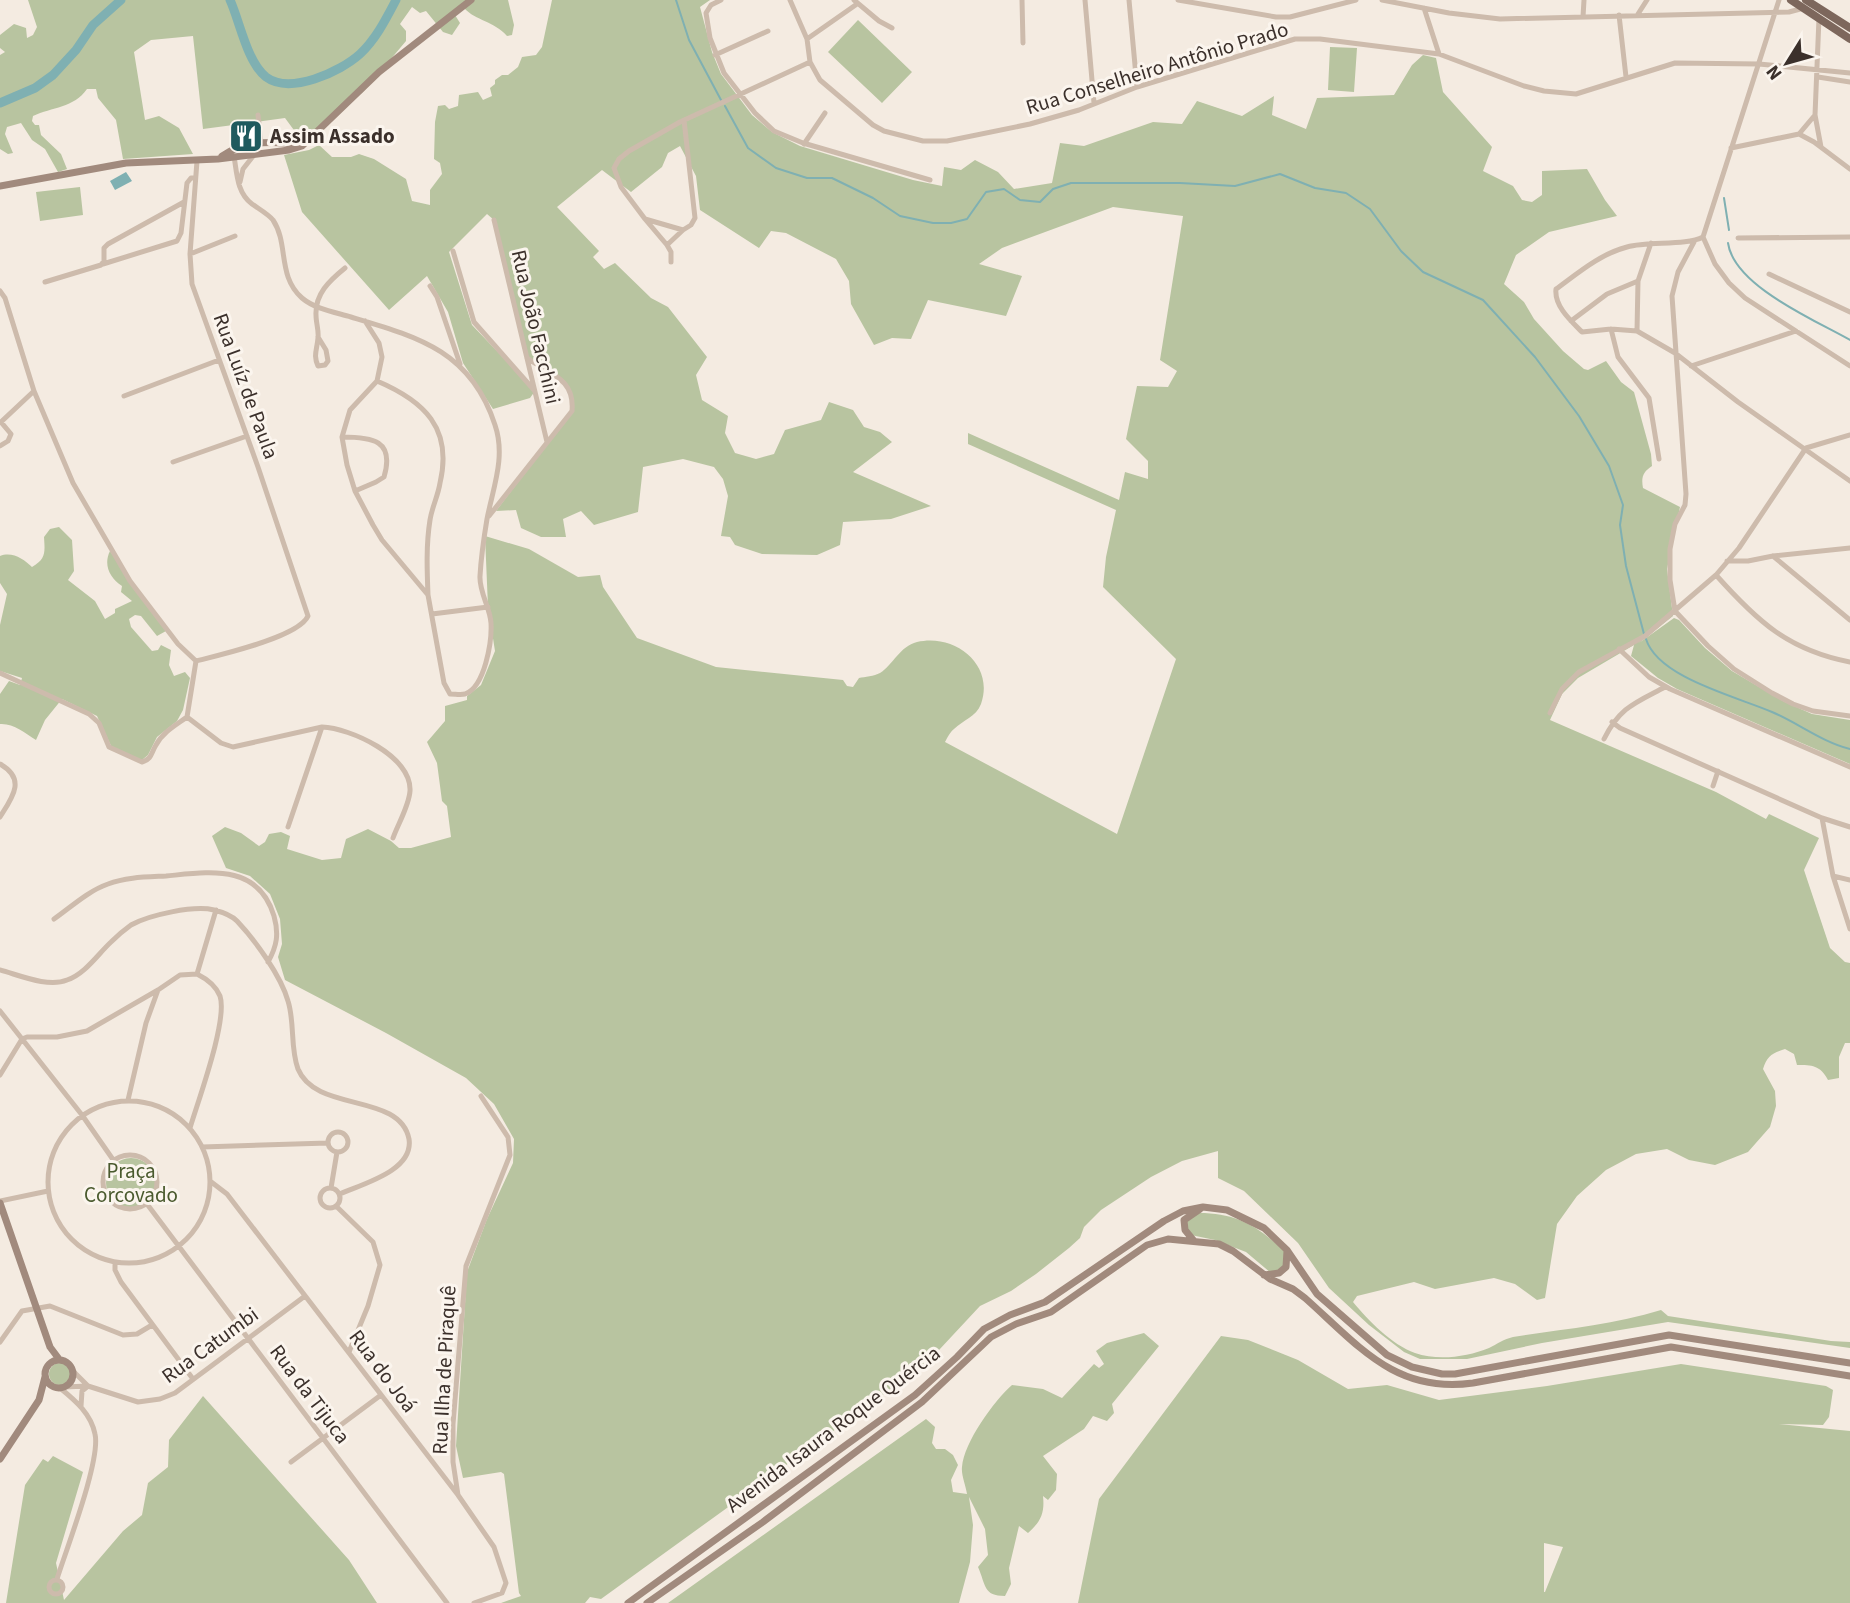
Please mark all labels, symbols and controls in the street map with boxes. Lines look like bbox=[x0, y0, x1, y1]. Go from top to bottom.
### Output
street label: Rua Conselheiro Antônio Prado bbox=[1022, 14, 1292, 122]
north arrow bbox=[1752, 28, 1822, 98]
text: N bbox=[1760, 59, 1789, 86]
restaurant icon: Assim Assado bbox=[227, 117, 265, 155]
place label: Assim Assado bbox=[269, 121, 395, 151]
street label: Rua João Facchini bbox=[504, 247, 568, 407]
street label: Rua Luíz de Paula bbox=[206, 309, 286, 463]
park label: Praça Corcovado bbox=[84, 1156, 178, 1210]
street label: Rua Ilha de Piraquê bbox=[425, 1285, 463, 1455]
street label: Rua Catumbi bbox=[155, 1300, 265, 1390]
street label: Rua do Joá bbox=[342, 1323, 424, 1419]
street label: Rua da Tijuca bbox=[263, 1338, 357, 1450]
street label: Avenida Isaura Roque Quércia bbox=[720, 1338, 946, 1520]

